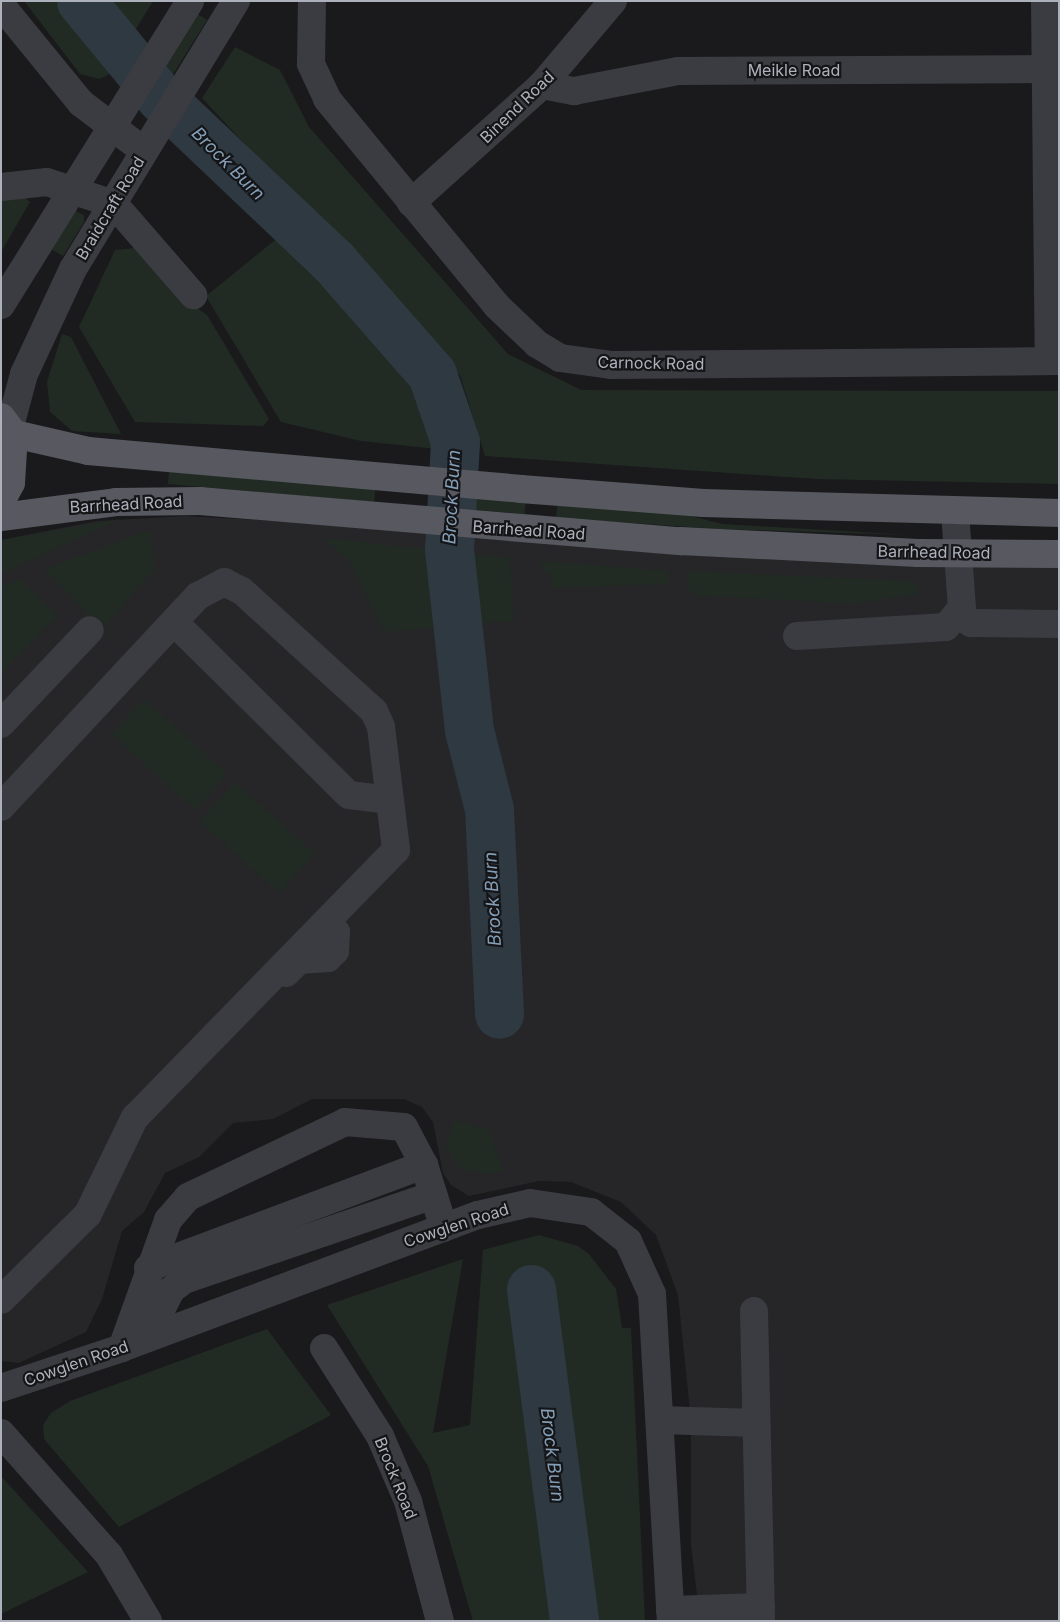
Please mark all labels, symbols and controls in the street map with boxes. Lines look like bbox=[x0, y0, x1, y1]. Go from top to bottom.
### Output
street label: Meikle Road bbox=[748, 60, 840, 80]
street label: Binend Road bbox=[476, 67, 558, 147]
water label: Brock Burn bbox=[187, 123, 269, 205]
street label: Braidcraft Road bbox=[72, 153, 148, 263]
street label: Carnock Road bbox=[597, 352, 705, 374]
water label: Brock Burn bbox=[439, 449, 465, 545]
street label: Barrhead Road bbox=[69, 491, 183, 517]
street label: Barrhead Road bbox=[472, 516, 586, 544]
street label: Barrhead Road bbox=[877, 541, 991, 563]
water label: Brock Burn bbox=[480, 851, 506, 947]
street label: Cowglen Road bbox=[401, 1199, 511, 1251]
street label: Cowglen Road bbox=[21, 1336, 131, 1390]
water label: Brock Burn bbox=[536, 1407, 568, 1503]
street label: Brock Road bbox=[371, 1434, 421, 1522]

